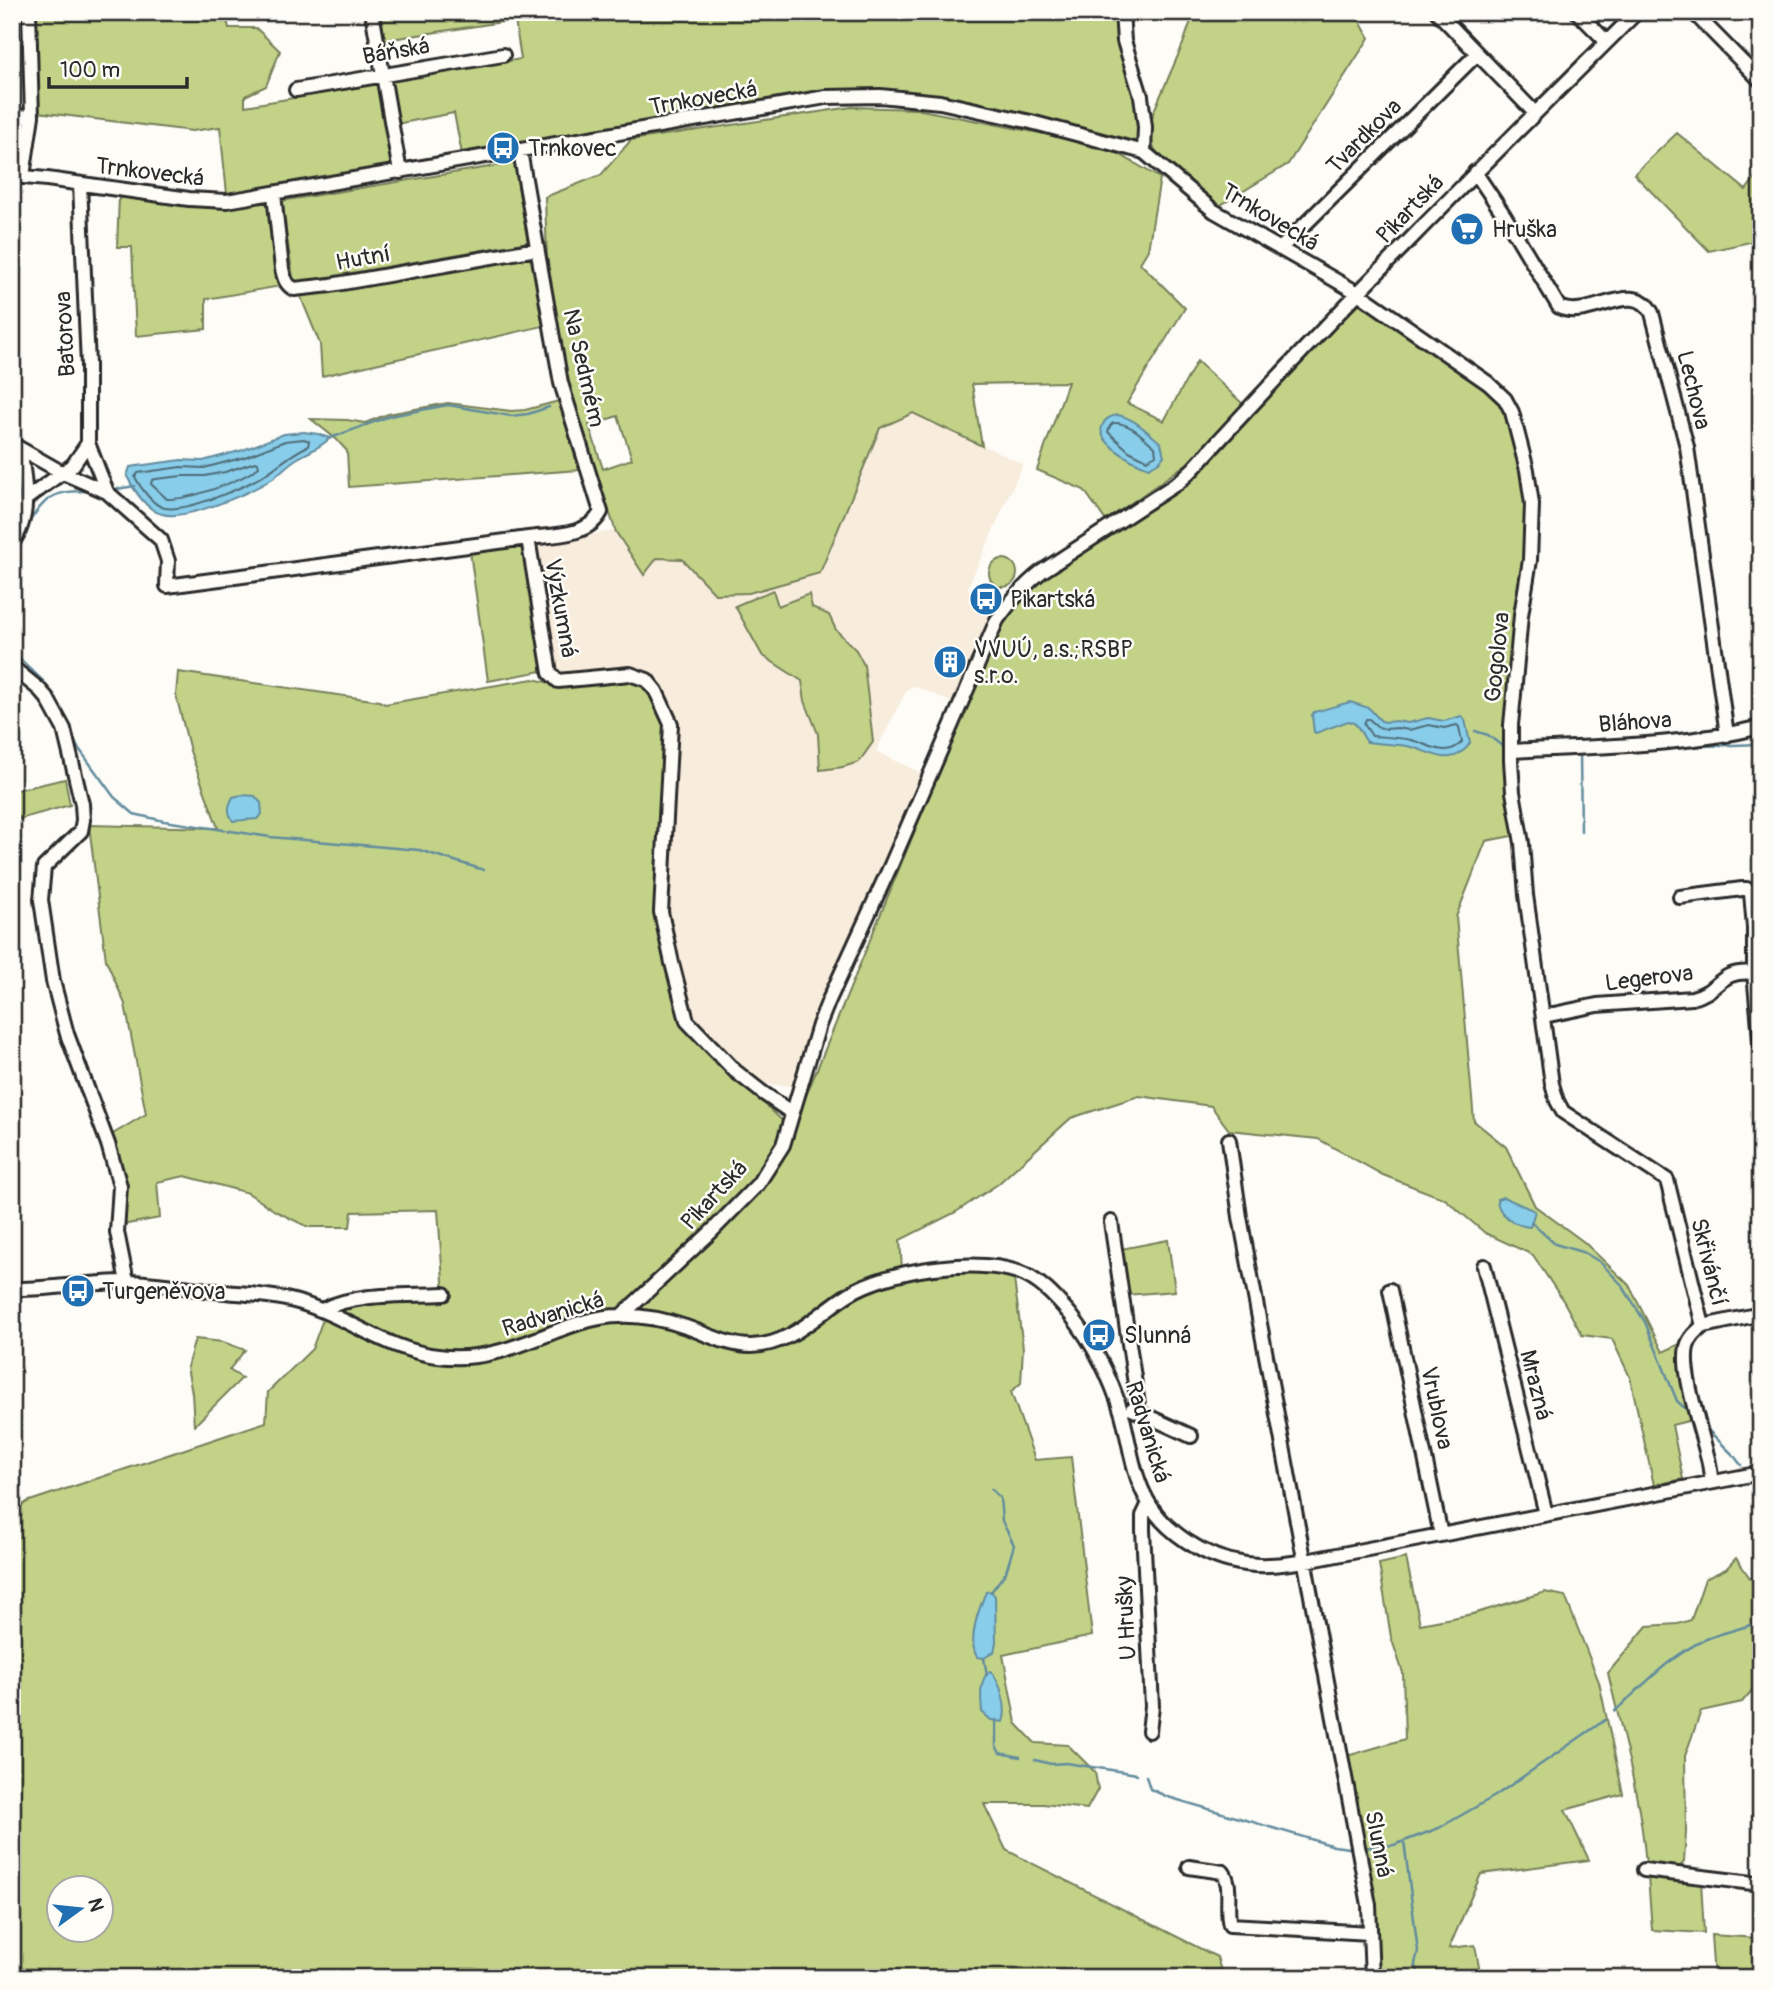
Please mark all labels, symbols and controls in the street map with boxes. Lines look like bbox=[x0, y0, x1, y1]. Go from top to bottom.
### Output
street label: Báňská bbox=[360, 31, 432, 71]
scale bar bbox=[49, 46, 187, 90]
text: 100 m bbox=[60, 57, 120, 84]
street label: Trnkovecká bbox=[647, 74, 759, 122]
street label: Tvardkova bbox=[1320, 92, 1408, 180]
bus stop icon: Trnkovec bbox=[484, 129, 522, 167]
place label: Trnkovec bbox=[528, 134, 617, 163]
street label: Trnkovecká bbox=[94, 151, 206, 193]
street label: Pikartská bbox=[1370, 168, 1450, 250]
street label: Trnkovecká bbox=[1216, 177, 1324, 257]
supermarket icon: Hruška bbox=[1448, 210, 1486, 248]
place label: Hruška bbox=[1492, 215, 1557, 244]
street label: Hutní bbox=[333, 239, 393, 277]
street label: Batorova bbox=[48, 290, 82, 378]
street label: Na Sedmém bbox=[556, 306, 612, 430]
street label: Lechova bbox=[1670, 348, 1718, 432]
street label: Výzkumná bbox=[538, 556, 584, 660]
bus stop icon: Pikartská bbox=[967, 580, 1005, 618]
place label: Pikartská bbox=[1010, 585, 1095, 614]
street label: Gogolova bbox=[1478, 611, 1516, 703]
place label: VVUÚ, a.s.;RSBP s.r.o. bbox=[974, 635, 1133, 690]
building icon: VVUÚ, a.s.;RSBP s.r.o. bbox=[931, 643, 969, 681]
street label: Bláhova bbox=[1597, 705, 1673, 739]
street label: Legerova bbox=[1603, 958, 1695, 998]
street label: Pikartská bbox=[674, 1154, 754, 1236]
street label: Skřivánčí bbox=[1684, 1215, 1734, 1309]
bus stop icon: Turgeněvova bbox=[59, 1272, 97, 1310]
place label: Turgeněvova bbox=[102, 1277, 225, 1306]
street label: Radvanická bbox=[499, 1285, 607, 1343]
bus stop icon: Slunná bbox=[1080, 1316, 1118, 1354]
place label: Slunná bbox=[1124, 1321, 1191, 1350]
street label: Mrazná bbox=[1513, 1347, 1559, 1423]
street label: Vrublova bbox=[1414, 1364, 1460, 1452]
street label: Radvanická bbox=[1119, 1378, 1177, 1486]
street label: U Hrušky bbox=[1109, 1575, 1143, 1661]
street label: Slunná bbox=[1358, 1808, 1400, 1880]
north arrow bbox=[46, 1874, 116, 1944]
text: N bbox=[82, 1896, 109, 1914]

